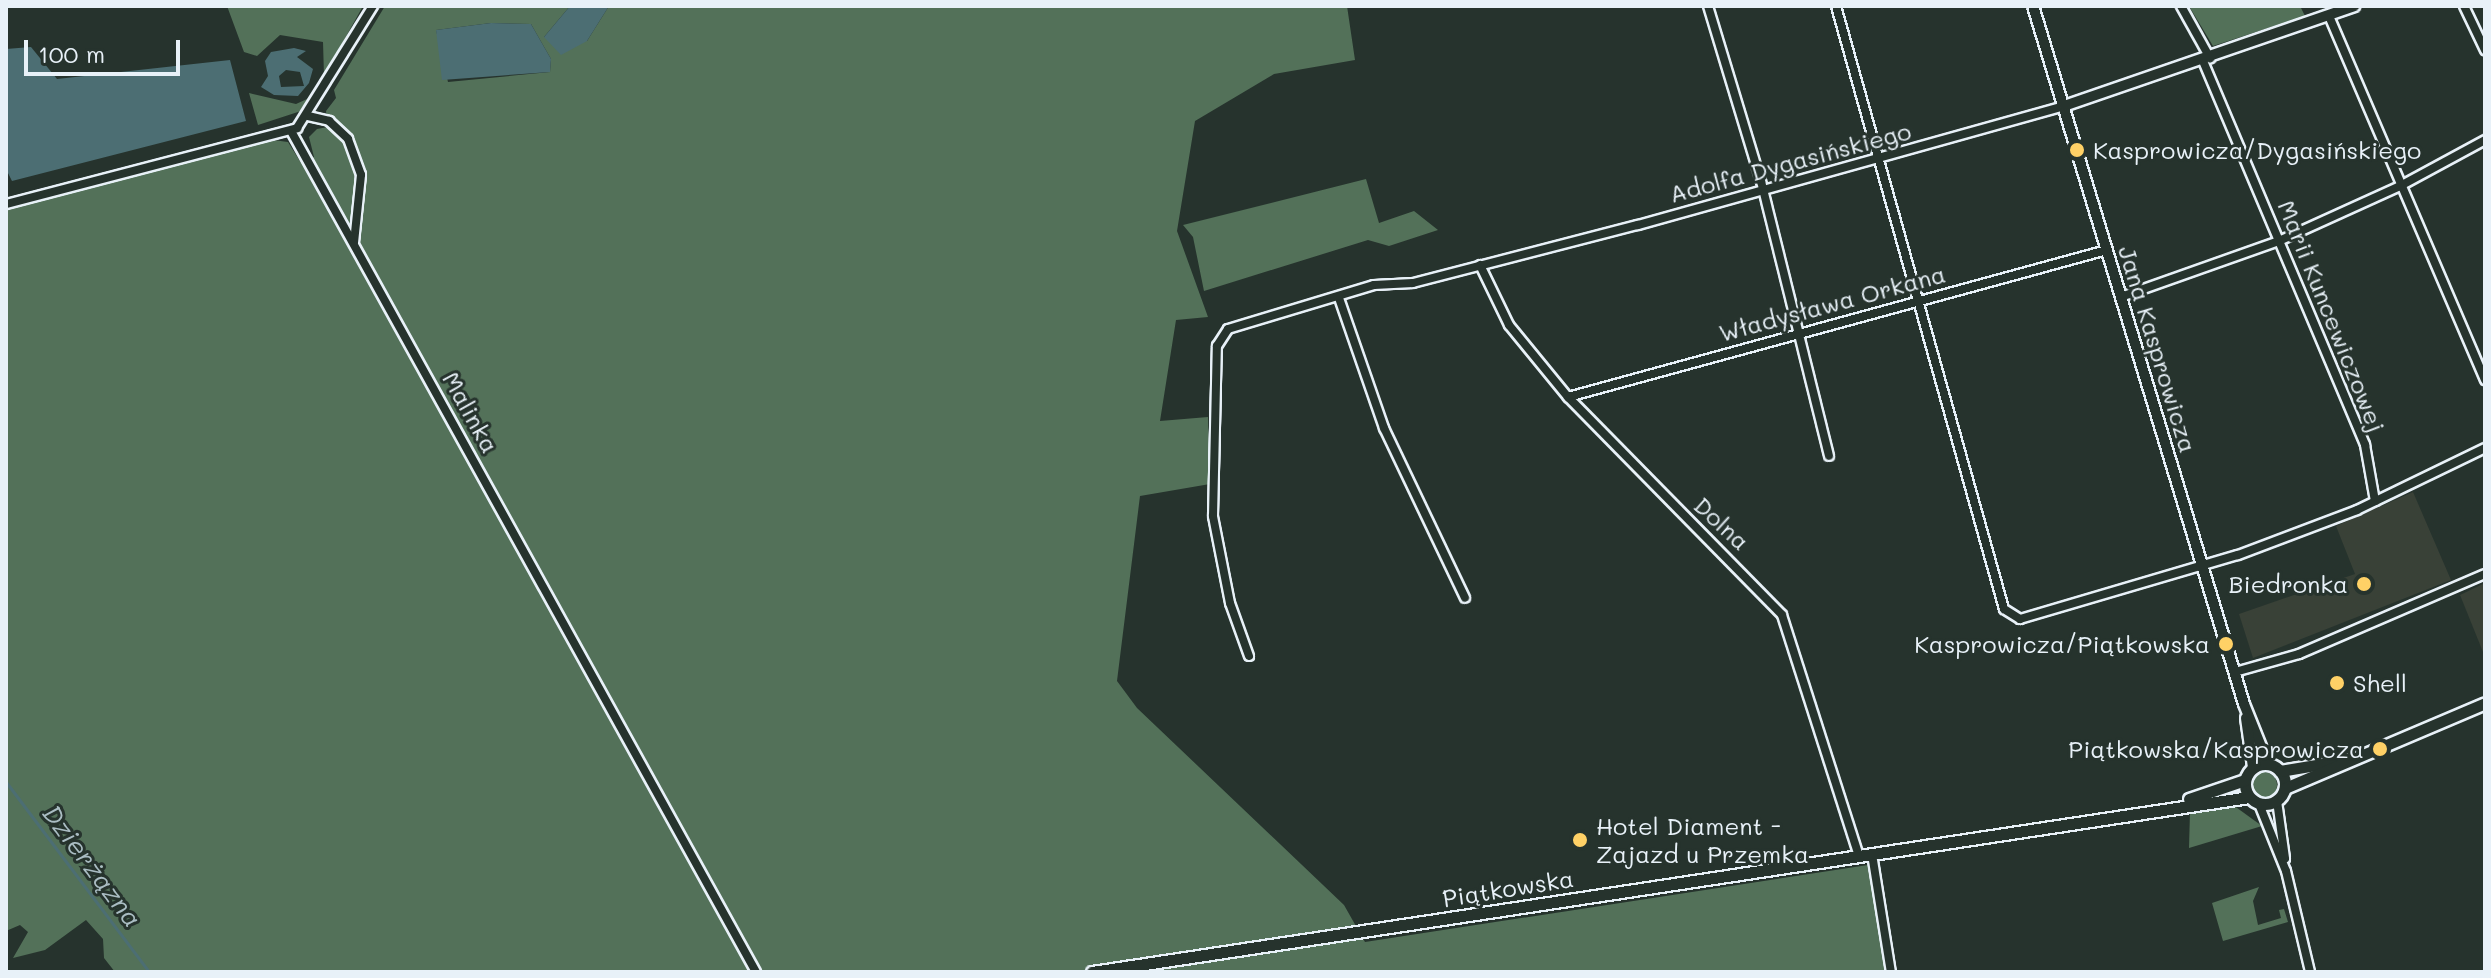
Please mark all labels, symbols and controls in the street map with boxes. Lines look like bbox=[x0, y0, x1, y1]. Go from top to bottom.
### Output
scale bar bbox=[28, 24, 184, 74]
text: 100 m bbox=[38, 38, 105, 69]
street label: Adolfa Dygasińskiego bbox=[1666, 116, 1914, 208]
place label: Kasprowicza/Dygasińskiego bbox=[2093, 136, 2421, 164]
marker: Kasprowicza/Dygasińskiego bbox=[2068, 141, 2086, 159]
street label: Marii Kuncewiczowej bbox=[2272, 196, 2392, 436]
street label: Jana Kasprowicza bbox=[2113, 242, 2203, 456]
street label: Władysława Orkana bbox=[1715, 259, 1949, 347]
street label: Malinka bbox=[437, 366, 505, 458]
street label: Dolna bbox=[1688, 490, 1756, 556]
place label: Biedronka bbox=[2228, 570, 2348, 598]
marker: Biedronka bbox=[2355, 575, 2373, 593]
place label: Kasprowicza/Piątkowska bbox=[1914, 630, 2210, 658]
marker: Kasprowicza/Piątkowska bbox=[2217, 635, 2235, 653]
place label: Shell bbox=[2353, 669, 2407, 697]
marker: Shell bbox=[2328, 674, 2346, 692]
place label: Piątkowska/Kasprowicza bbox=[2068, 735, 2364, 763]
marker: Piątkowska/Kasprowicza bbox=[2371, 740, 2389, 758]
water label: Dzierżązna bbox=[36, 799, 148, 933]
place label: Hotel Diament - Zajazd u Przemka bbox=[1596, 812, 1809, 868]
marker: Hotel Diament - Zajazd u Przemka bbox=[1571, 831, 1589, 849]
street label: Piątkowska bbox=[1440, 863, 1576, 913]

